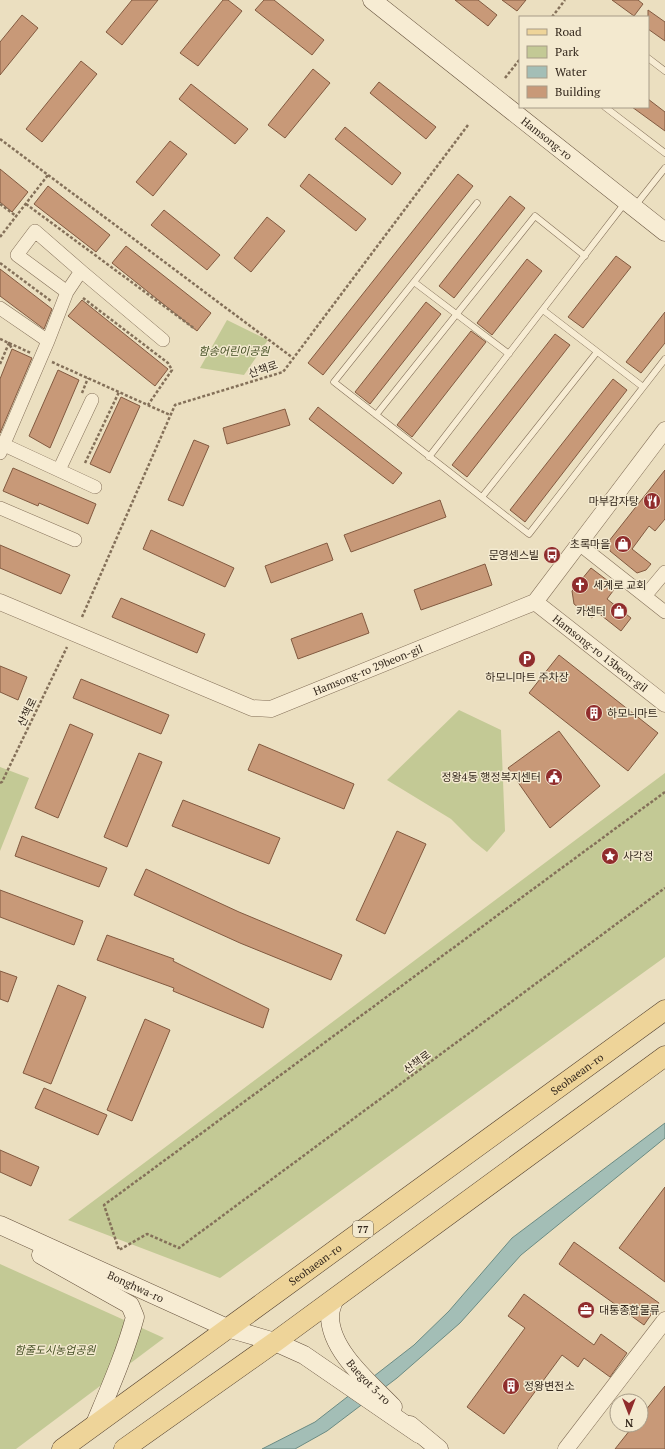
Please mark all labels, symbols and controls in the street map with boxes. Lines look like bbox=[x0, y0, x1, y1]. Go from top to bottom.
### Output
legend bbox=[519, 16, 649, 108]
text: Road bbox=[555, 24, 582, 39]
text: Park bbox=[555, 44, 580, 59]
text: Water bbox=[555, 64, 587, 79]
text: Building bbox=[555, 84, 601, 99]
street label: Hamsong-ro bbox=[518, 114, 575, 163]
park label: 함송어린이공원 bbox=[199, 344, 270, 358]
street label: 산책로 bbox=[246, 357, 280, 381]
restaurant icon: 마부감자탕 bbox=[642, 491, 662, 511]
place label: 마부감자탕 bbox=[588, 494, 639, 508]
shop icon: 초록마을 bbox=[613, 534, 633, 554]
place label: 초록마을 bbox=[570, 537, 610, 551]
bus stop icon: 문영센스빌 bbox=[542, 545, 562, 565]
place label: 문영센스빌 bbox=[488, 548, 539, 562]
church icon: 세계로 교회 bbox=[570, 575, 590, 595]
place label: 세계로 교회 bbox=[593, 578, 646, 592]
shop icon: 카센터 bbox=[609, 601, 629, 621]
place label: 카센터 bbox=[576, 604, 606, 618]
street label: Hamsong-ro 13beon-gil bbox=[550, 612, 651, 695]
street label: Hamsong-ro 29beon-gil bbox=[311, 641, 425, 698]
parking icon: 하모니마트 주차장 bbox=[517, 649, 537, 669]
place label: 하모니마트 주차장 bbox=[485, 670, 569, 684]
street label: 산책로 bbox=[14, 695, 40, 729]
building icon: 하모니마트 bbox=[584, 703, 604, 723]
place label: 하모니마트 bbox=[607, 706, 658, 720]
public building icon: 정왕4동 행정복지센터 bbox=[544, 767, 564, 787]
place label: 정왕4동 행정복지센터 bbox=[441, 770, 541, 784]
place icon: 사각정 bbox=[600, 846, 620, 866]
place label: 사각정 bbox=[623, 849, 653, 863]
street label: 산책로 bbox=[401, 1047, 433, 1077]
street label: Seohaean-ro bbox=[548, 1050, 606, 1098]
road number: 77 bbox=[353, 1221, 373, 1237]
street label: Seohaean-ro bbox=[286, 1241, 344, 1289]
street label: Bonghwa-ro bbox=[105, 1268, 166, 1305]
office icon: 대통종합물류 bbox=[576, 1300, 596, 1320]
place label: 대통종합물류 bbox=[599, 1303, 660, 1317]
park label: 함줄도시농업공원 bbox=[15, 1343, 96, 1357]
street label: Baegot 3-ro bbox=[344, 1356, 393, 1407]
building icon: 정왕변전소 bbox=[501, 1376, 521, 1396]
place label: 정왕변전소 bbox=[524, 1379, 575, 1393]
north arrow bbox=[609, 1393, 649, 1433]
text: N bbox=[624, 1416, 633, 1430]

